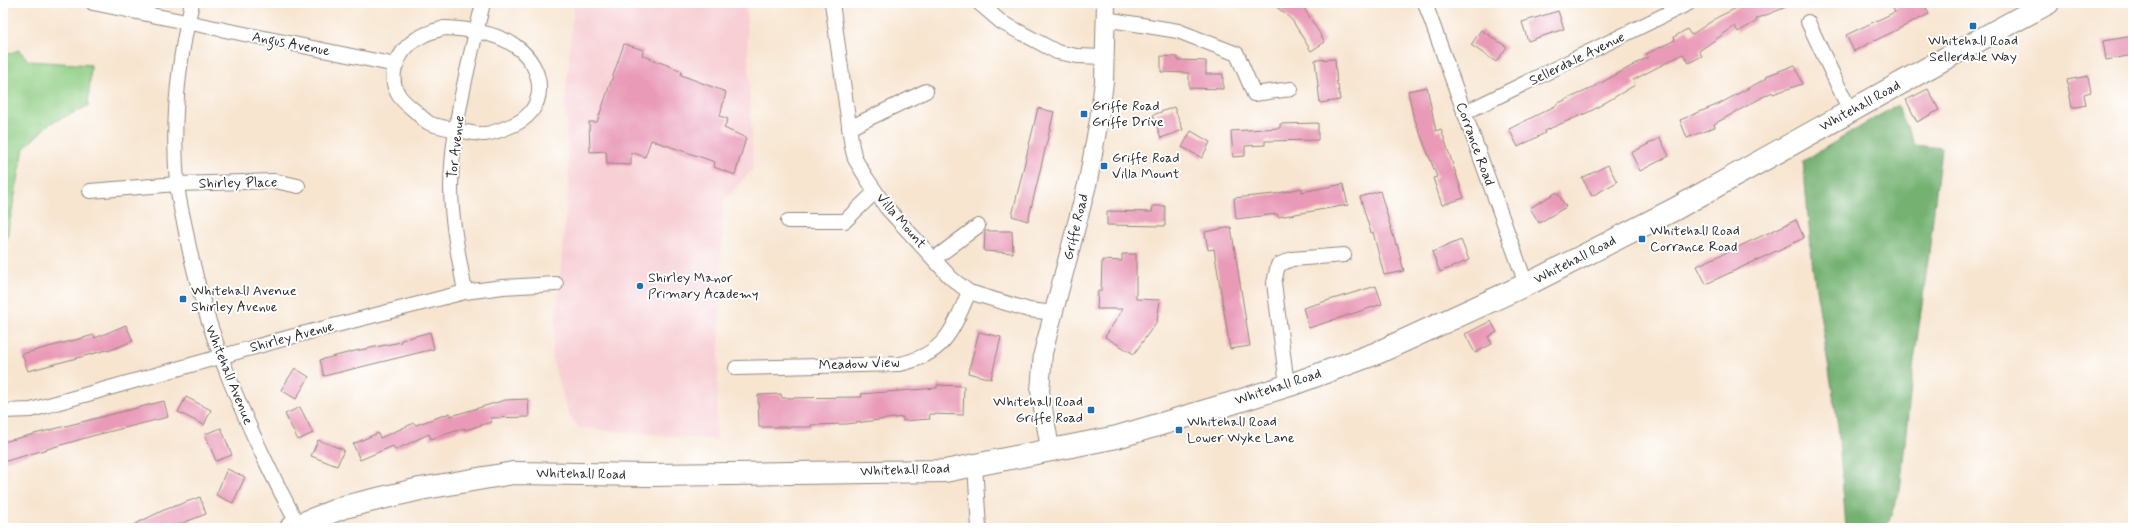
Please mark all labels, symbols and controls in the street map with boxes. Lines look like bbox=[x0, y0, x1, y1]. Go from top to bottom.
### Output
marker: Whitehall Road Sellerdale Way bbox=[1968, 21, 1978, 31]
street label: Angus Avenue bbox=[250, 28, 332, 62]
street label: Sellerdale Avenue bbox=[1526, 28, 1628, 90]
place label: Whitehall Road Sellerdale Way bbox=[1928, 32, 2018, 66]
street label: Whitehall Road bbox=[1816, 76, 1904, 136]
place label: Griffe Road Griffe Drive bbox=[1092, 97, 1164, 131]
street label: Corrance Road bbox=[1452, 100, 1498, 188]
marker: Griffe Road Griffe Drive bbox=[1079, 109, 1089, 119]
street label: Tor Avenue bbox=[443, 114, 469, 180]
place label: Griffe Road Villa Mount bbox=[1112, 149, 1180, 183]
marker: Griffe Road Villa Mount bbox=[1099, 161, 1109, 171]
street label: Shirley Place bbox=[199, 173, 277, 193]
street label: Villa Mount bbox=[872, 190, 930, 253]
street label: Griffe Road bbox=[1059, 192, 1093, 262]
place label: Whitehall Road Corrance Road bbox=[1650, 222, 1740, 256]
street label: Whitehall Road bbox=[1531, 232, 1619, 288]
marker: Whitehall Road Corrance Road bbox=[1637, 234, 1647, 244]
place label: Shirley Manor Primary Academy bbox=[648, 269, 759, 303]
marker: Shirley Manor Primary Academy bbox=[635, 281, 645, 291]
place label: Whitehall Avenue Shirley Avenue bbox=[191, 282, 297, 316]
marker: Whitehall Avenue Shirley Avenue bbox=[178, 294, 188, 304]
street label: Shirley Avenue bbox=[248, 317, 336, 357]
street label: Whitehall Avenue bbox=[201, 323, 257, 427]
street label: Meadow View bbox=[818, 354, 900, 374]
street label: Whitehall Road bbox=[1232, 365, 1324, 409]
place label: Whitehall Road Griffe Road bbox=[993, 393, 1083, 427]
marker: Whitehall Road Griffe Road bbox=[1086, 405, 1096, 415]
place label: Whitehall Road Lower Wyke Lane bbox=[1187, 413, 1295, 447]
marker: Whitehall Road Lower Wyke Lane bbox=[1174, 425, 1184, 435]
street label: Whitehall Road bbox=[860, 459, 950, 481]
street label: Whitehall Road bbox=[536, 464, 626, 484]

